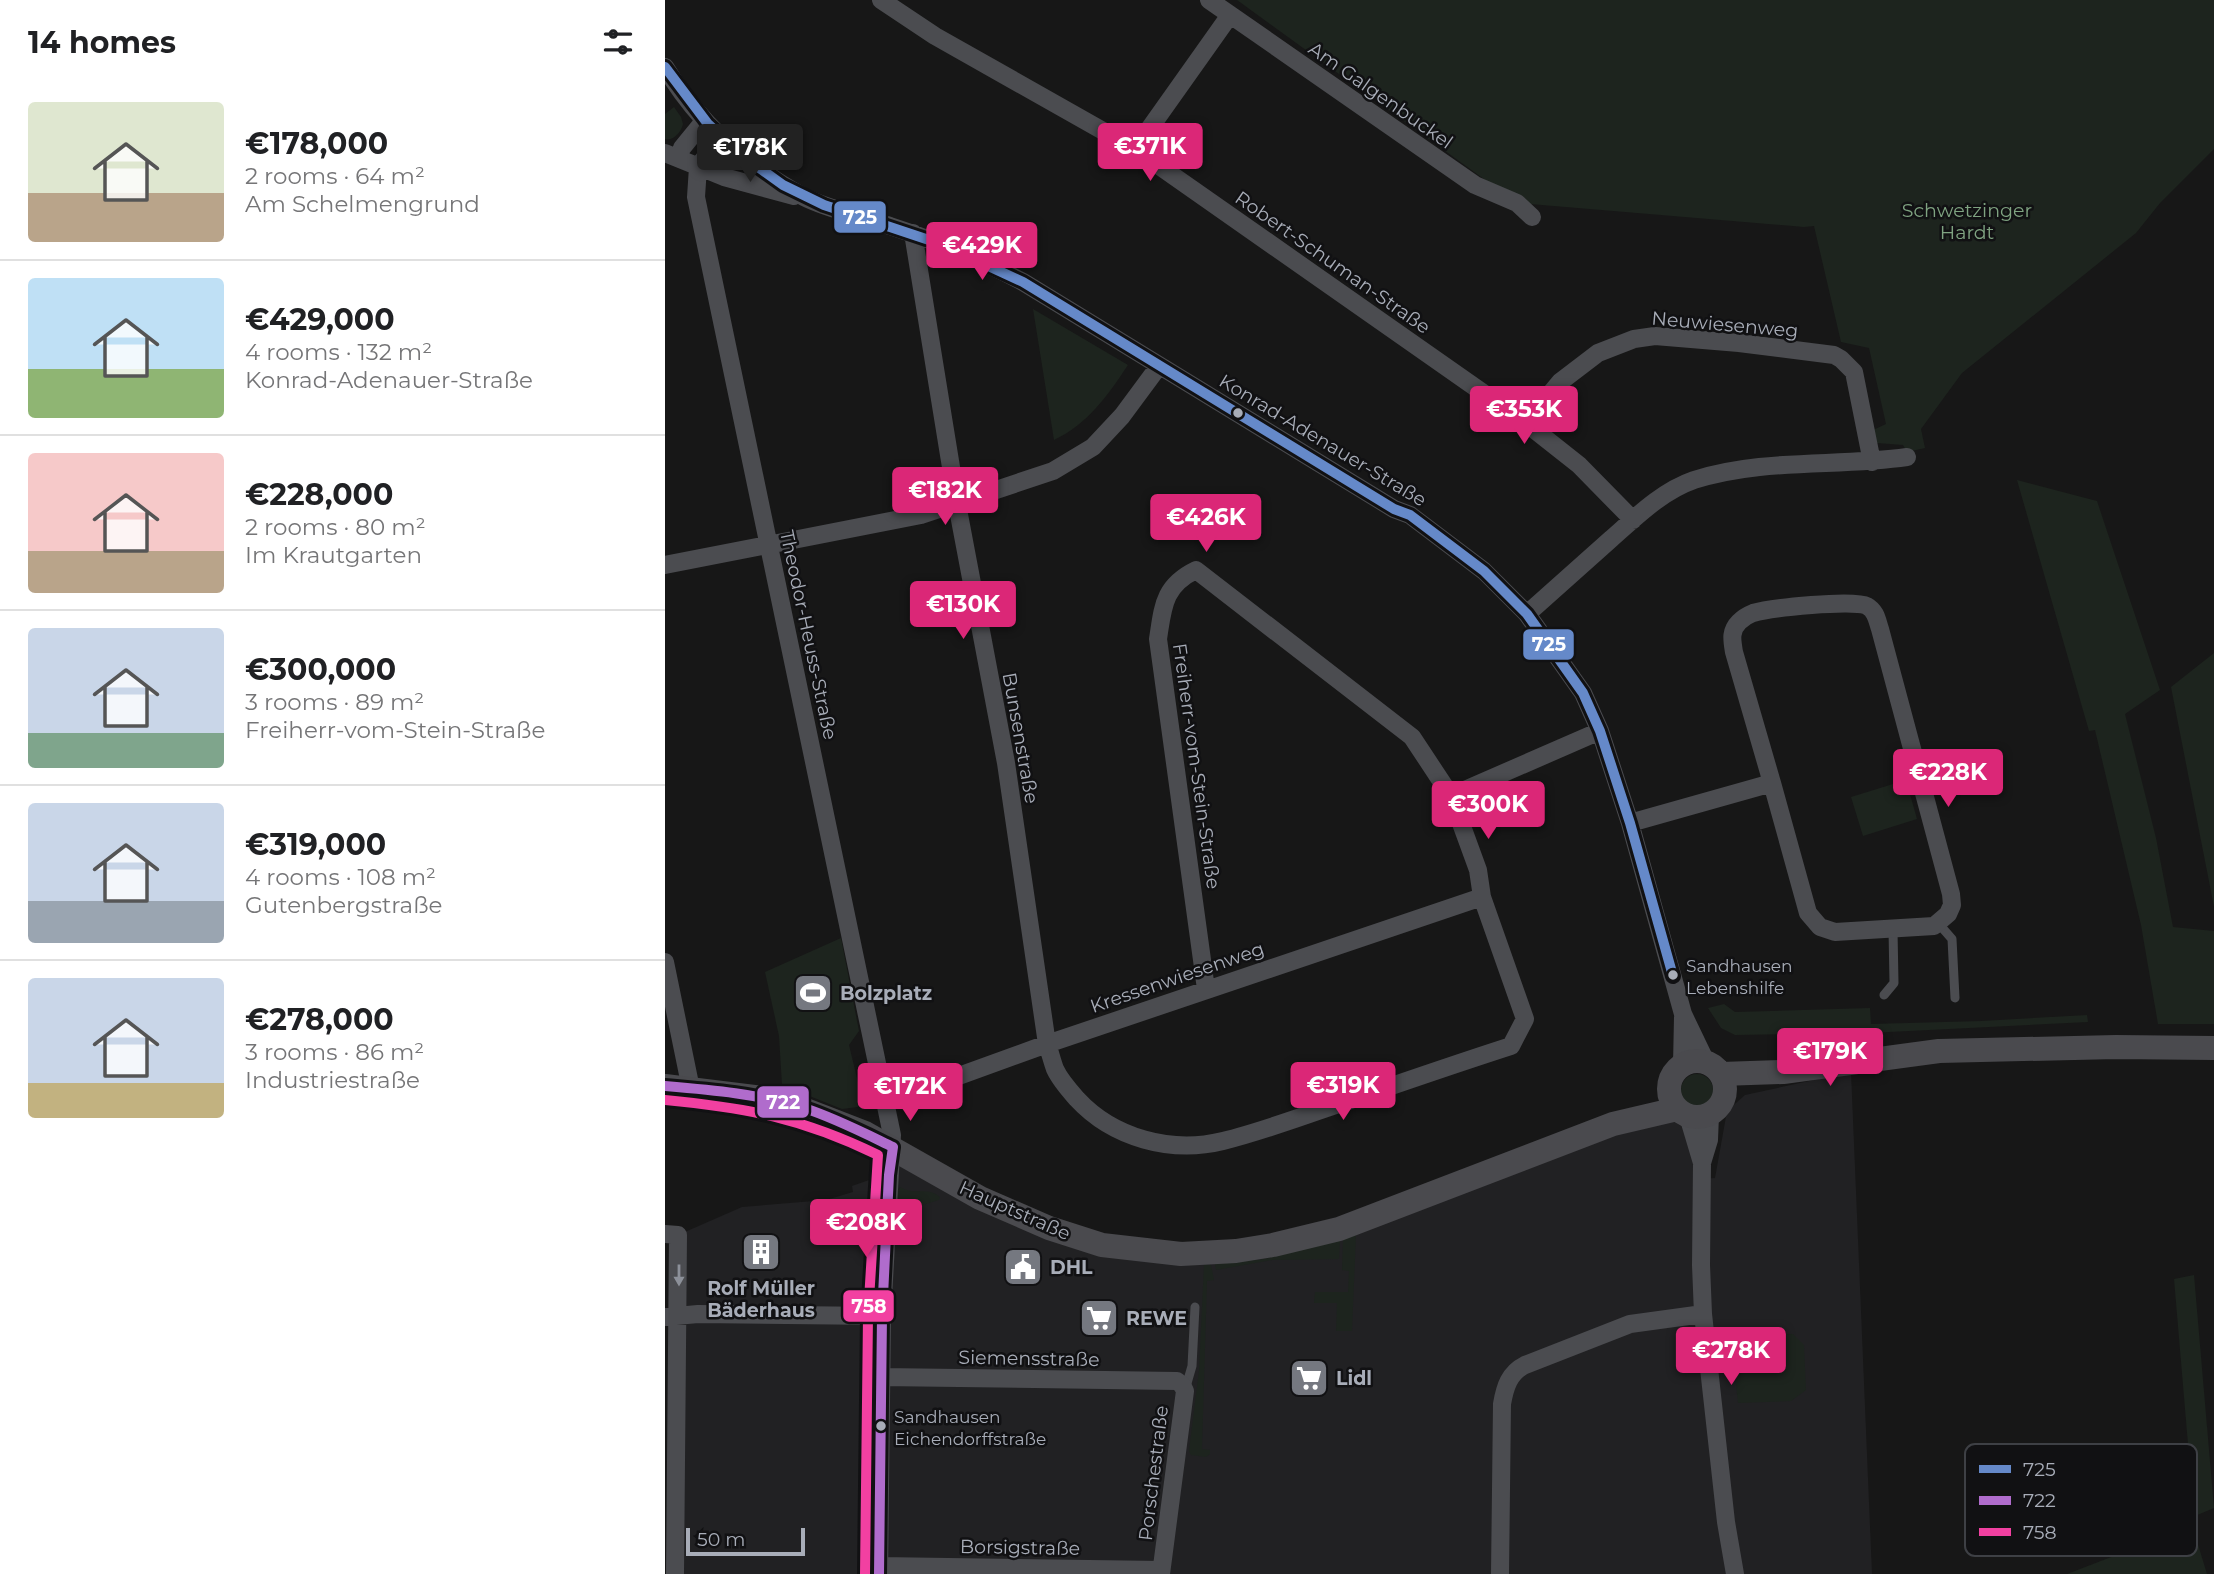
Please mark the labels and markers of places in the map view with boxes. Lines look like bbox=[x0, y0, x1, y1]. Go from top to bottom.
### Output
pin: €178K bbox=[701, 124, 799, 184]
pin: €371K bbox=[1101, 124, 1199, 183]
pin: €429K bbox=[933, 222, 1031, 282]
pin: €353K bbox=[1475, 386, 1573, 446]
unlabelled marker bbox=[1231, 406, 1245, 420]
pin: €182K bbox=[896, 468, 994, 527]
pin: €426K bbox=[1157, 494, 1255, 554]
pin: €130K bbox=[914, 582, 1012, 641]
pin: €228K bbox=[1899, 750, 1997, 809]
pin: €300K bbox=[1439, 782, 1537, 841]
place label: Sandhausen Lebenshilfe bbox=[1686, 956, 1793, 998]
marker: Sandhausen Lebenshilfe bbox=[1666, 968, 1680, 982]
sports icon: Bolzplatz bbox=[792, 972, 834, 1014]
place label: Bolzplatz bbox=[840, 982, 932, 1005]
pin: €179K bbox=[1781, 1028, 1879, 1088]
pin: €319K bbox=[1294, 1062, 1392, 1122]
pin: €172K bbox=[861, 1064, 959, 1123]
pin: €208K bbox=[817, 1200, 915, 1259]
building icon: Rolf Müller Bäderhaus bbox=[740, 1231, 782, 1273]
public building icon: DHL bbox=[1002, 1246, 1044, 1288]
place label: DHL bbox=[1050, 1256, 1093, 1279]
place label: Rolf Müller Bäderhaus bbox=[707, 1277, 815, 1322]
supermarket icon: REWE bbox=[1078, 1297, 1120, 1339]
place label: REWE bbox=[1126, 1307, 1187, 1330]
pin: €278K bbox=[1682, 1328, 1780, 1387]
supermarket icon: Lidl bbox=[1288, 1357, 1330, 1399]
place label: Lidl bbox=[1336, 1367, 1372, 1390]
place label: Sandhausen Eichendorffstraße bbox=[894, 1407, 1046, 1449]
marker: Sandhausen Eichendorffstraße bbox=[874, 1419, 888, 1433]

